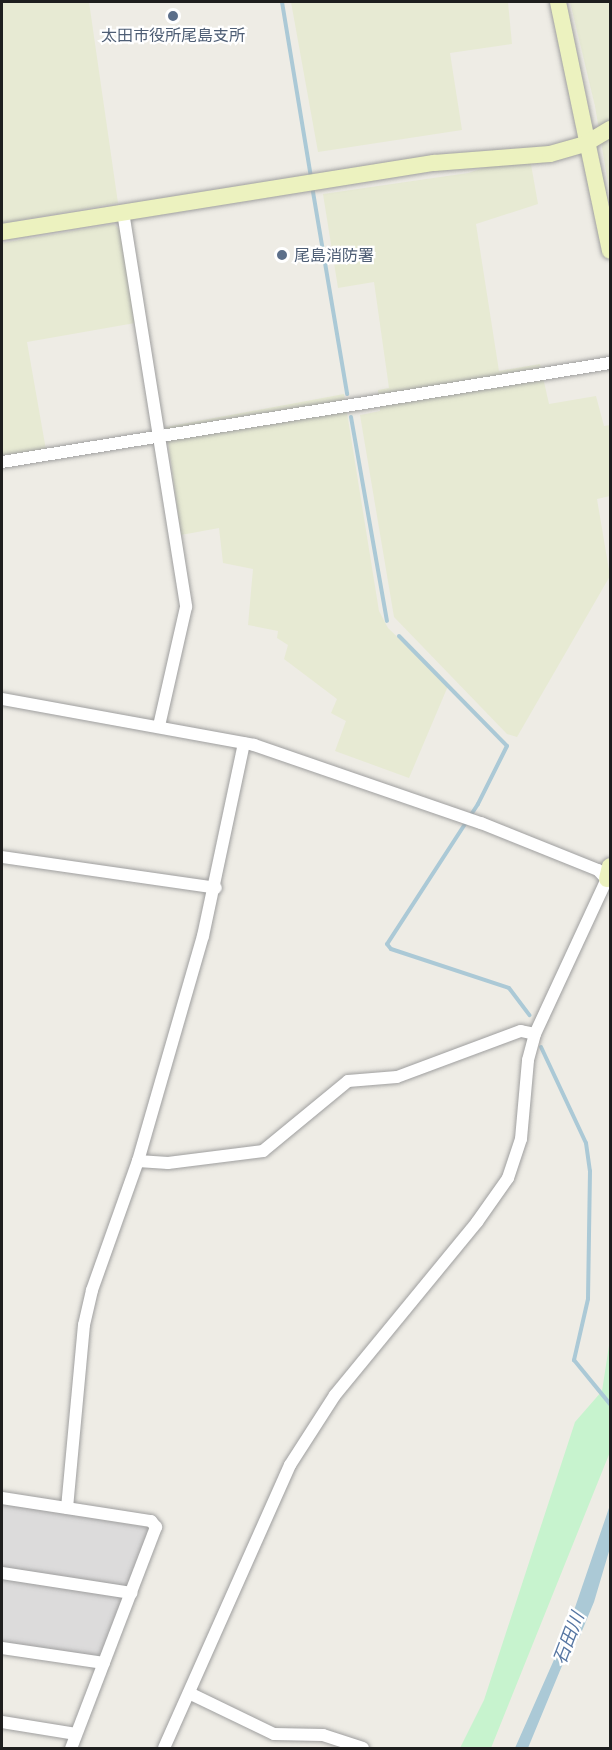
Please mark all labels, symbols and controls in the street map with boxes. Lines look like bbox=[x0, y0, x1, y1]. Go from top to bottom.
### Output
marker: 太田市役所尾島支所 bbox=[166, 9, 180, 23]
place label: 太田市役所尾島支所 bbox=[101, 25, 245, 45]
place label: 尾島消防署 bbox=[294, 245, 374, 265]
marker: 尾島消防署 bbox=[275, 248, 289, 262]
water label: 石田川 bbox=[548, 1609, 588, 1667]

